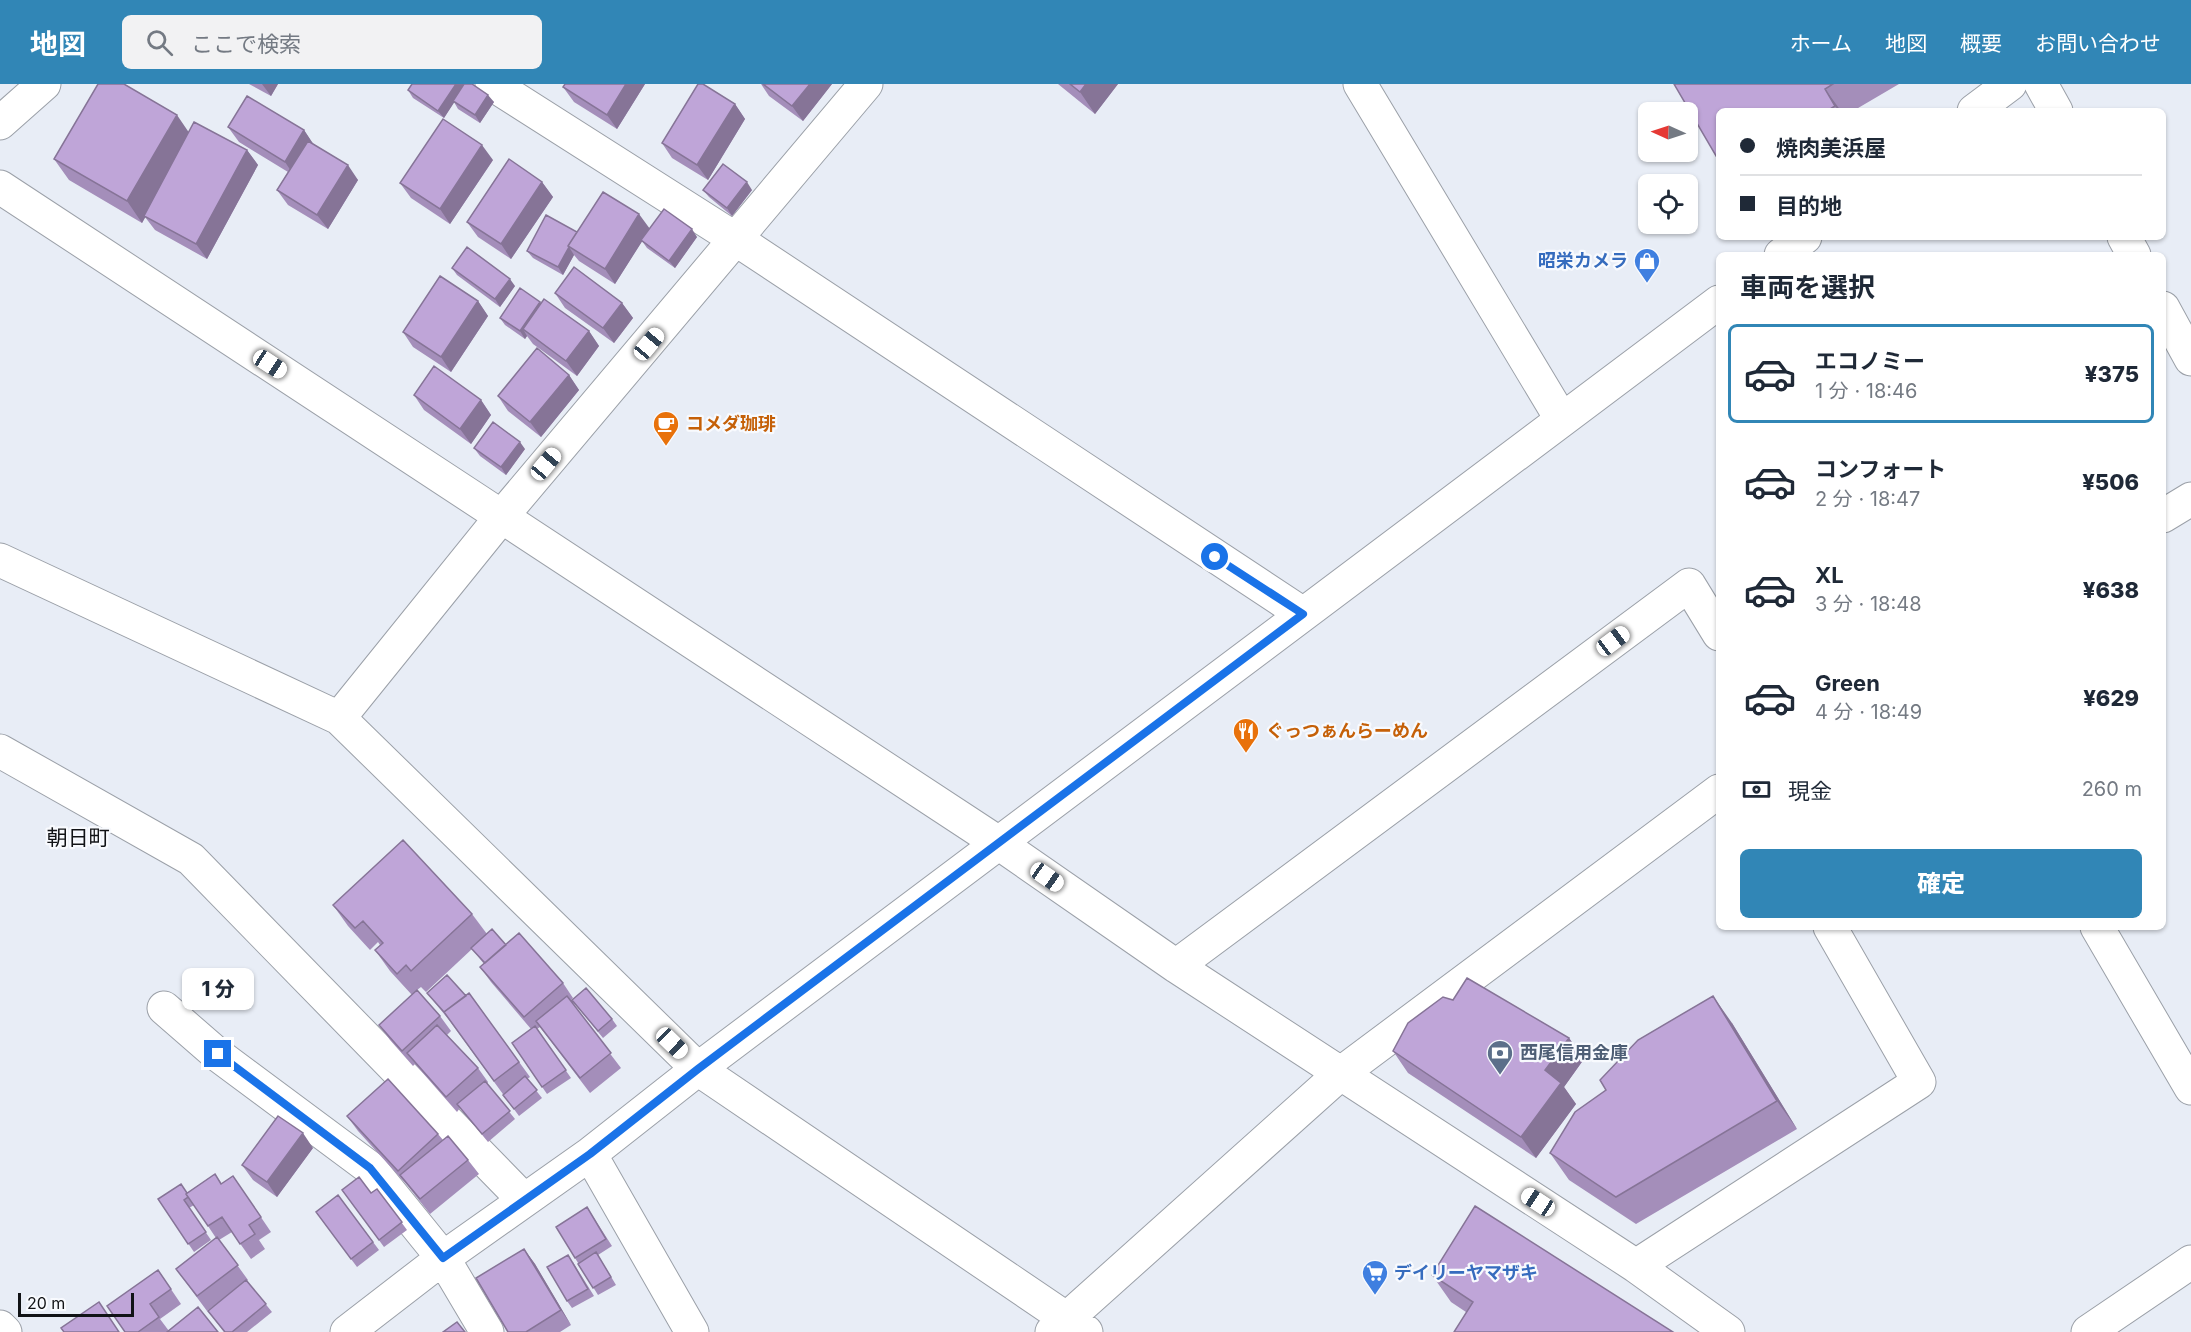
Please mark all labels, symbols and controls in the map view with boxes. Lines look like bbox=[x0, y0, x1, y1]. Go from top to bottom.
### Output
search box bbox=[122, 15, 542, 69]
icon: search bbox=[143, 26, 176, 59]
text: 地図 bbox=[30, 27, 86, 61]
text: ここで検索 bbox=[191, 31, 301, 57]
text: ホーム bbox=[1790, 31, 1852, 56]
text: 地図 bbox=[1885, 31, 1927, 56]
text: 概要 bbox=[1960, 31, 2002, 56]
text: お問い合わせ bbox=[2035, 31, 2161, 56]
north arrow bbox=[1638, 102, 1698, 162]
map controls bbox=[1638, 102, 1698, 234]
text: 焼肉美浜屋 bbox=[1776, 135, 1886, 161]
button: locate bbox=[1638, 174, 1698, 234]
text: 目的地 bbox=[1776, 193, 1842, 219]
shop icon: 昭栄カメラ bbox=[1632, 246, 1662, 284]
place label: 昭栄カメラ bbox=[1538, 250, 1628, 271]
text: 車両を選択 bbox=[1740, 271, 1875, 304]
car bbox=[631, 324, 667, 364]
car bbox=[250, 347, 290, 381]
icon: car bbox=[1743, 347, 1797, 401]
text: エコノミー bbox=[1815, 348, 1925, 374]
text: ¥375 bbox=[2085, 361, 2139, 387]
text: 1 分 · 18:46 bbox=[1815, 379, 1917, 403]
cafe icon: コメダ珈琲 bbox=[651, 409, 681, 447]
place label: コメダ珈琲 bbox=[686, 413, 776, 434]
car bbox=[528, 444, 564, 484]
icon: car bbox=[1743, 455, 1797, 509]
text: コンフォート bbox=[1815, 456, 1946, 482]
text: ¥506 bbox=[2082, 469, 2139, 495]
text: 2 分 · 18:47 bbox=[1815, 487, 1920, 511]
route start bbox=[1201, 543, 1228, 570]
text: XL bbox=[1815, 562, 1844, 588]
icon: car bbox=[1743, 563, 1797, 617]
text: ¥638 bbox=[2083, 577, 2139, 603]
text: 3 分 · 18:48 bbox=[1815, 592, 1922, 616]
car bbox=[1593, 623, 1633, 659]
text: Green bbox=[1815, 670, 1880, 696]
icon: car bbox=[1743, 671, 1797, 725]
text: ¥629 bbox=[2083, 685, 2139, 711]
text: 4 分 · 18:49 bbox=[1815, 700, 1922, 724]
restaurant icon: ぐっつぁんらーめん bbox=[1231, 716, 1261, 754]
place label: ぐっつぁんらーめん bbox=[1266, 720, 1428, 741]
icon: cash bbox=[1740, 773, 1773, 806]
text: 260 m bbox=[2082, 777, 2142, 801]
text: 現金 bbox=[1788, 778, 1832, 804]
district label: 朝日町 bbox=[47, 825, 110, 850]
button: 確定 bbox=[1740, 849, 2142, 918]
car bbox=[1027, 859, 1067, 895]
callout: 1 分 bbox=[182, 967, 254, 1009]
text: 1 分 bbox=[201, 977, 235, 1001]
car bbox=[653, 1024, 691, 1062]
bank icon: 西尾信用金庫 bbox=[1485, 1038, 1515, 1076]
route end bbox=[204, 1040, 231, 1067]
place label: 西尾信用金庫 bbox=[1520, 1042, 1628, 1063]
car bbox=[1518, 1185, 1558, 1219]
supermarket icon: デイリーヤマザキ bbox=[1360, 1258, 1390, 1296]
place label: デイリーヤマザキ bbox=[1394, 1262, 1538, 1283]
scale bar bbox=[18, 1290, 134, 1318]
text: 20 m bbox=[27, 1293, 65, 1313]

